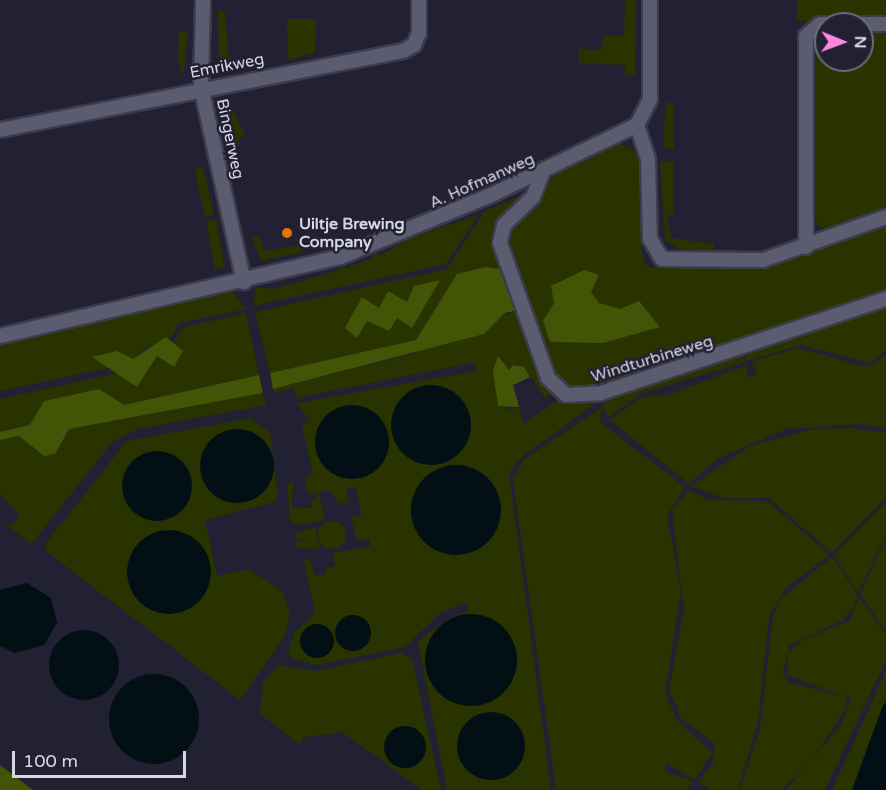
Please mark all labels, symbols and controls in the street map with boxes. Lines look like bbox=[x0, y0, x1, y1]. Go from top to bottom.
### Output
north arrow bbox=[814, 12, 874, 72]
text: N bbox=[850, 36, 870, 49]
street label: Emrikweg bbox=[188, 49, 266, 83]
street label: Bingerweg bbox=[212, 97, 248, 181]
street label: A. Hofmanweg bbox=[427, 149, 537, 213]
place label: Uiltje Brewing Company bbox=[299, 214, 405, 252]
marker: Uiltje Brewing Company bbox=[280, 226, 294, 240]
street label: Windturbineweg bbox=[589, 331, 715, 387]
scale bar bbox=[15, 739, 189, 777]
text: 100 m bbox=[23, 750, 78, 772]

